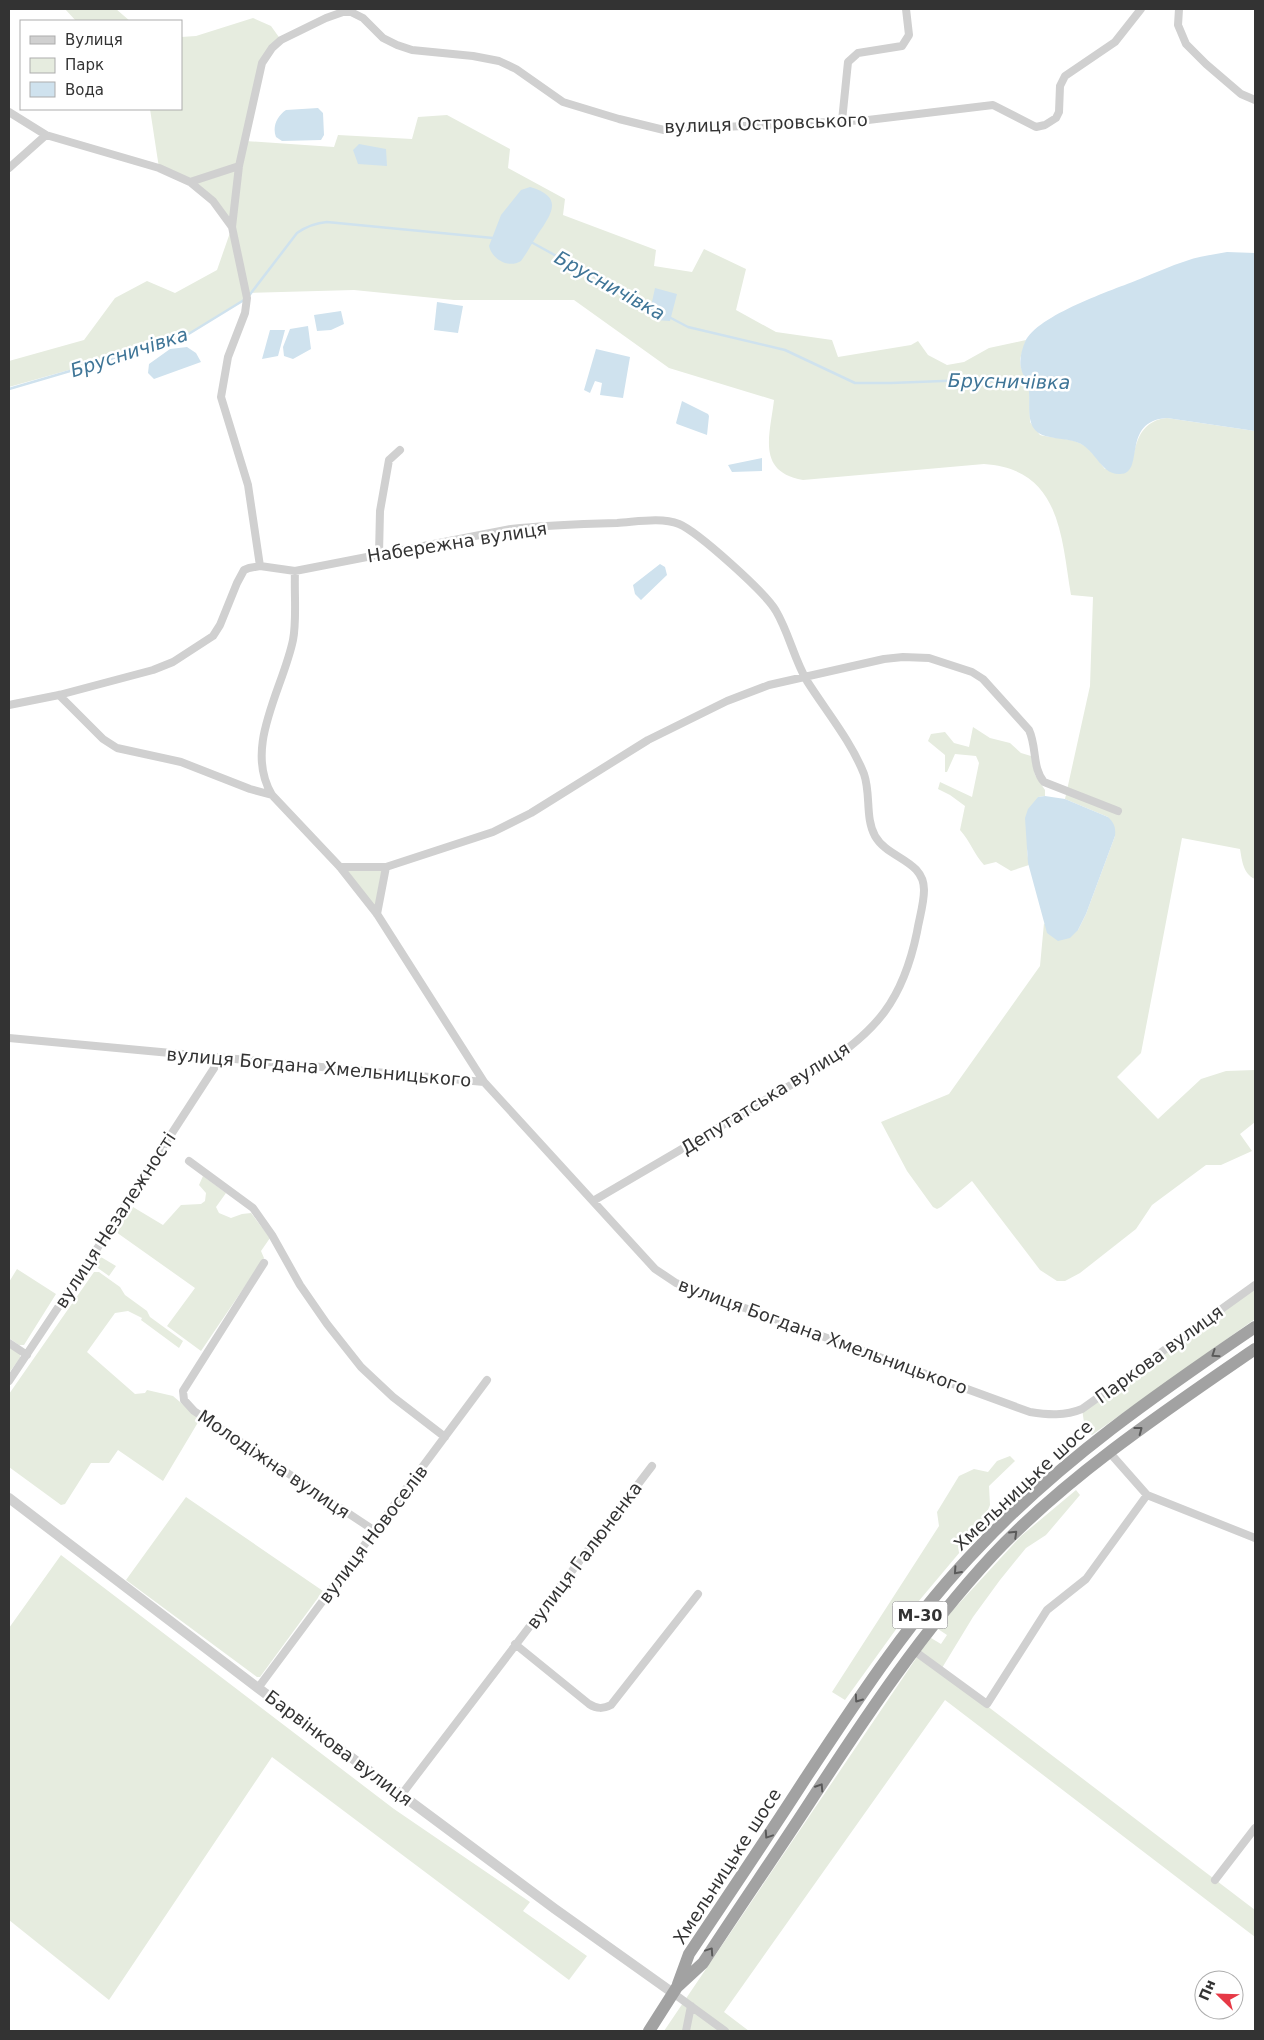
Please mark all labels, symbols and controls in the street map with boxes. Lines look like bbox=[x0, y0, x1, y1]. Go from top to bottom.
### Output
legend bbox=[20, 20, 182, 110]
text: Вулиця bbox=[65, 31, 123, 49]
text: Парк bbox=[65, 56, 104, 74]
text: Вода bbox=[65, 81, 104, 99]
street label: вулиця Островського bbox=[664, 109, 868, 137]
water label: Брусничівка bbox=[551, 246, 669, 324]
water label: Брусничівка bbox=[67, 323, 191, 381]
water label: Брусничівка bbox=[948, 369, 1070, 393]
street label: Набережна вулиця bbox=[366, 517, 548, 567]
street label: Депутатська вулиця bbox=[677, 1037, 853, 1159]
street label: вулиця Богдана Хмельницького bbox=[166, 1043, 472, 1091]
street label: вулиця Незалежності bbox=[50, 1128, 180, 1312]
street label: вулиця Богдана Хмельницького bbox=[676, 1274, 970, 1398]
street label: Паркова вулиця bbox=[1091, 1301, 1227, 1407]
one-way arrow bbox=[1211, 1348, 1221, 1357]
street label: Молодіжна вулиця bbox=[194, 1405, 354, 1523]
street label: Хмельницьке шосе bbox=[949, 1415, 1097, 1555]
one-way arrow bbox=[1133, 1427, 1143, 1436]
street label: вулиця Новоселів bbox=[314, 1461, 432, 1607]
street label: вулиця Галюненка bbox=[522, 1477, 646, 1633]
one-way arrow bbox=[1009, 1531, 1018, 1540]
one-way arrow bbox=[954, 1565, 963, 1574]
road number: М-30 bbox=[892, 1602, 948, 1628]
street label: Барвінкова вулиця bbox=[261, 1686, 417, 1810]
one-way arrow bbox=[855, 1693, 864, 1703]
one-way arrow bbox=[814, 1783, 823, 1793]
street label: Хмельницьке шосе bbox=[669, 1784, 785, 1948]
one-way arrow bbox=[765, 1829, 774, 1838]
one-way arrow bbox=[704, 1948, 714, 1957]
north arrow bbox=[1194, 1970, 1244, 2020]
text: Пн bbox=[1195, 1977, 1219, 2003]

